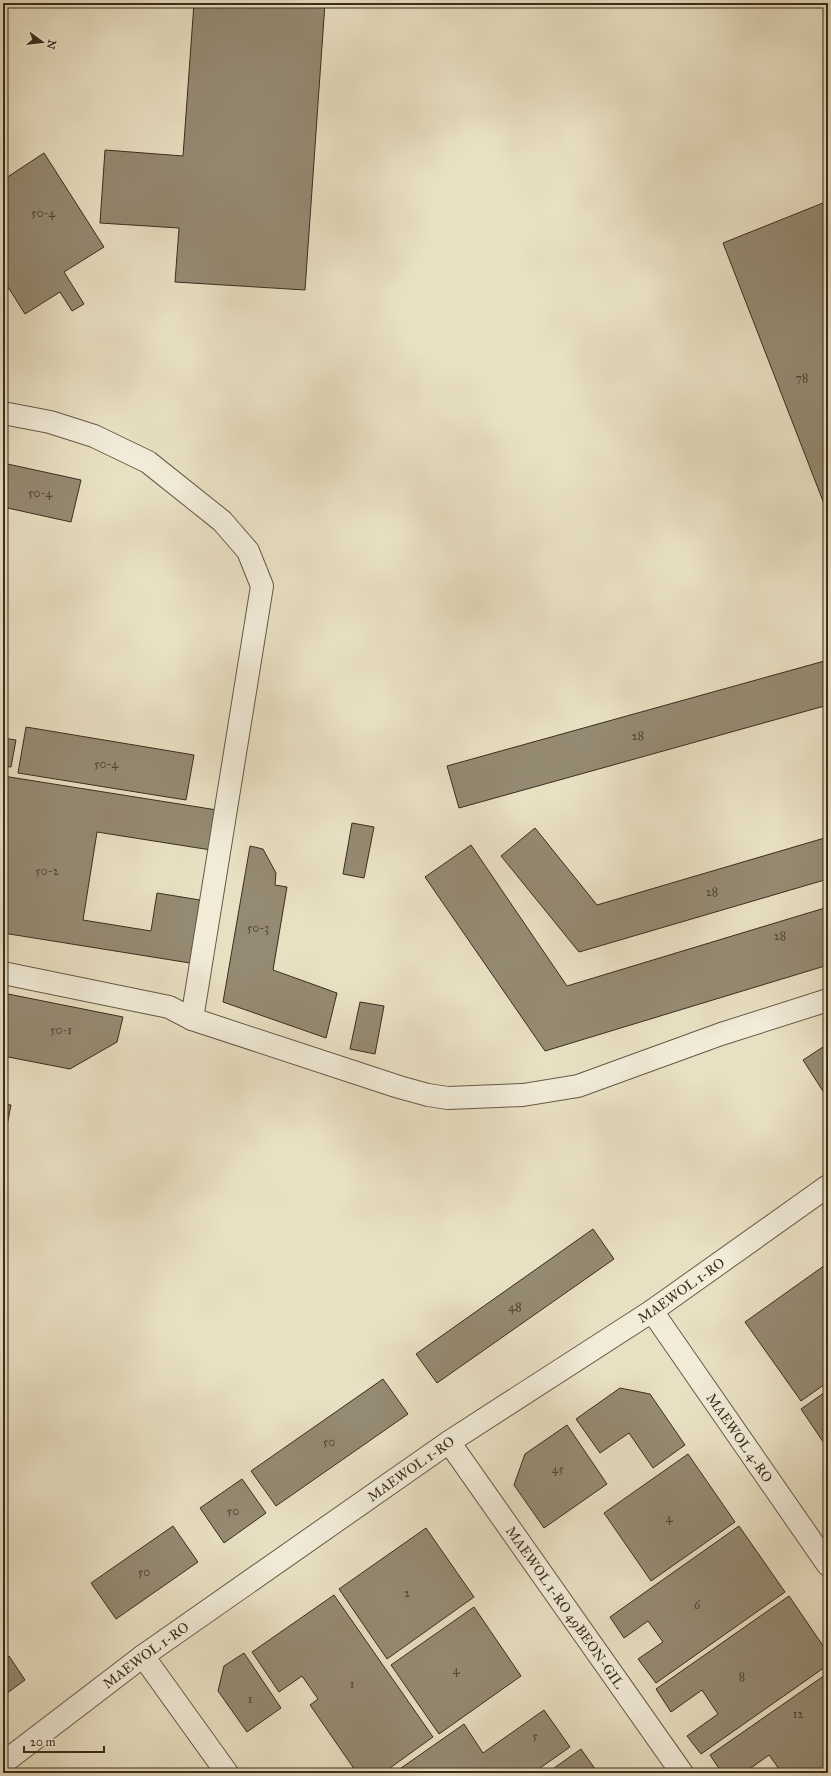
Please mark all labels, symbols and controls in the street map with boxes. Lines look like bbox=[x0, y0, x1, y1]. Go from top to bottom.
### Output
north arrow bbox=[22, 22, 62, 62]
text: N bbox=[44, 38, 59, 51]
house number: 50-4 bbox=[31, 206, 55, 220]
house number: 78 bbox=[796, 371, 808, 385]
house number: 50-4 bbox=[28, 486, 52, 500]
house number: 28 bbox=[632, 729, 644, 743]
house number: 50-4 bbox=[94, 757, 118, 771]
house number: 50-2 bbox=[35, 864, 59, 878]
house number: 28 bbox=[706, 885, 718, 899]
house number: 50-3 bbox=[247, 921, 269, 935]
house number: 28 bbox=[774, 929, 786, 943]
house number: 50-1 bbox=[50, 1023, 72, 1037]
street label: MAEWOL 1-RO bbox=[634, 1254, 728, 1326]
house number: 48 bbox=[508, 1300, 522, 1314]
street label: MAEWOL 4-RO bbox=[703, 1390, 777, 1485]
street label: MAEWOL 1-RO bbox=[364, 1432, 458, 1505]
house number: 50 bbox=[323, 1435, 335, 1449]
house number: 45 bbox=[552, 1462, 565, 1476]
house number: 50 bbox=[227, 1504, 239, 1518]
house number: 4 bbox=[666, 1511, 673, 1525]
street label: MAEWOL 1-RO 49BEON-GIL bbox=[502, 1523, 629, 1692]
house number: 50 bbox=[138, 1565, 150, 1579]
house number: 2 bbox=[404, 1586, 410, 1600]
house number: 6 bbox=[694, 1598, 701, 1612]
street label: MAEWOL 1-RO bbox=[99, 1618, 192, 1692]
house number: 4 bbox=[453, 1663, 460, 1677]
house number: 8 bbox=[739, 1670, 745, 1684]
house number: 1 bbox=[350, 1677, 355, 1691]
house number: 1 bbox=[248, 1692, 253, 1706]
house number: 12 bbox=[793, 1707, 803, 1721]
scale bar bbox=[24, 1728, 104, 1754]
house number: 5 bbox=[532, 1729, 538, 1743]
text: 20 m bbox=[30, 1735, 56, 1749]

